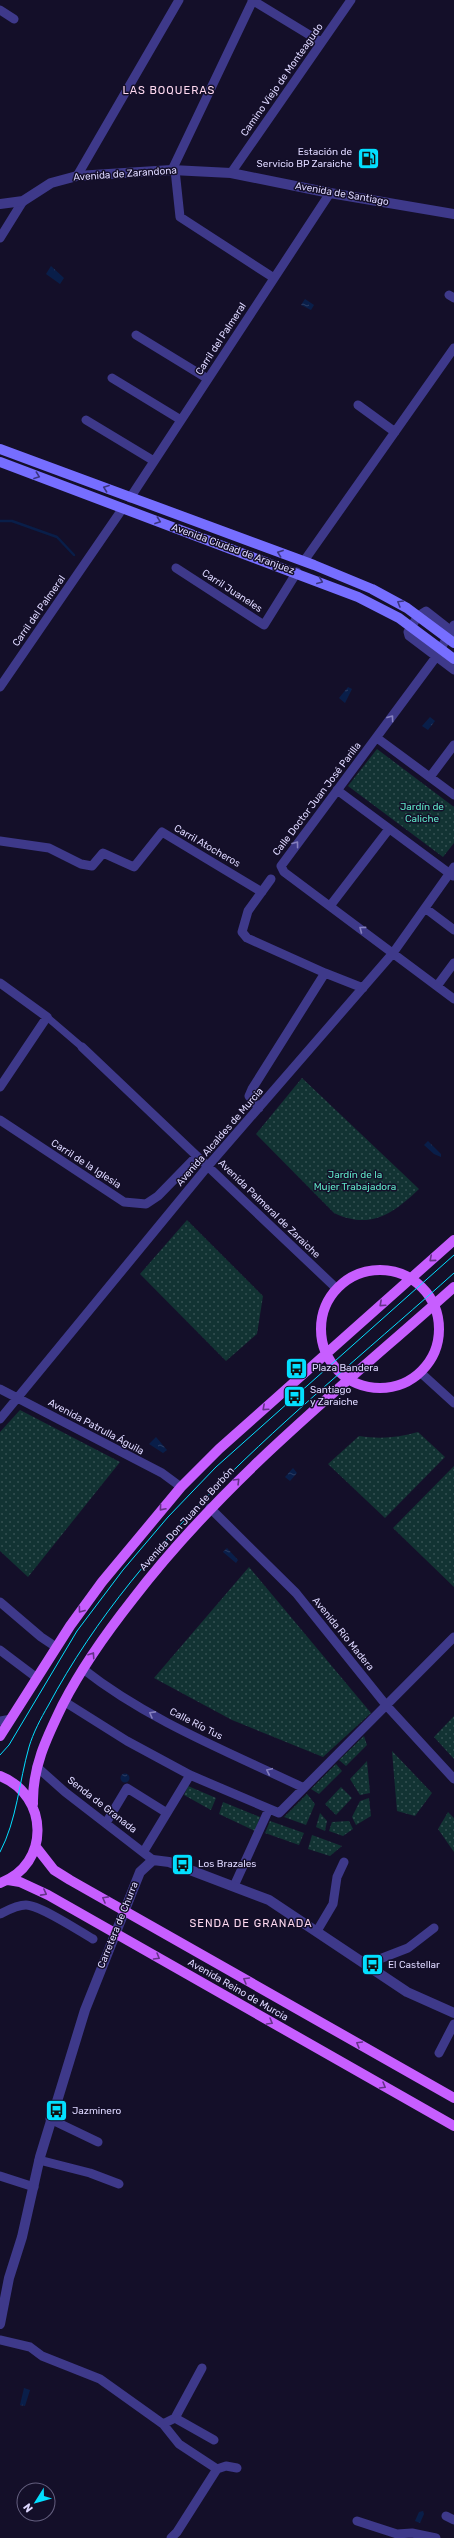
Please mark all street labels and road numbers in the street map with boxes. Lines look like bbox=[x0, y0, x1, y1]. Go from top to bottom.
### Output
street label: Camino Viejo de Monteagudo bbox=[238, 21, 326, 139]
street label: Avenida de Zarandona bbox=[73, 164, 177, 184]
street label: Avenida de Santiago bbox=[294, 180, 390, 208]
street label: Carril del Palmeral bbox=[193, 301, 249, 377]
street label: Avenida Ciudad de Aranjuez bbox=[170, 521, 296, 577]
street label: Carril Juaneles bbox=[199, 567, 265, 615]
street label: Carril del Palmeral bbox=[10, 573, 68, 649]
street label: Calle Doctor Juan José Parilla bbox=[270, 740, 364, 858]
street label: Carril Atocheros bbox=[172, 822, 242, 870]
street label: Avenida Alcaldes de Murcia bbox=[174, 1085, 266, 1189]
street label: Carril de la Iglesia bbox=[49, 1137, 123, 1191]
street label: Avenida Palmeral de Zaraiche bbox=[216, 1157, 323, 1261]
street label: Avenida Patrulla Águila bbox=[46, 1397, 146, 1457]
street label: Avenida Don Juan de Borbón bbox=[137, 1465, 237, 1573]
street label: Avenida Río Madera bbox=[310, 1595, 376, 1673]
street label: Calle Río Tus bbox=[167, 1705, 225, 1743]
street label: Senda de Granada bbox=[65, 1774, 139, 1836]
street label: Carretera de Churra bbox=[95, 1880, 141, 1970]
street label: Avenida Reino de Murcia bbox=[186, 1956, 290, 2024]

